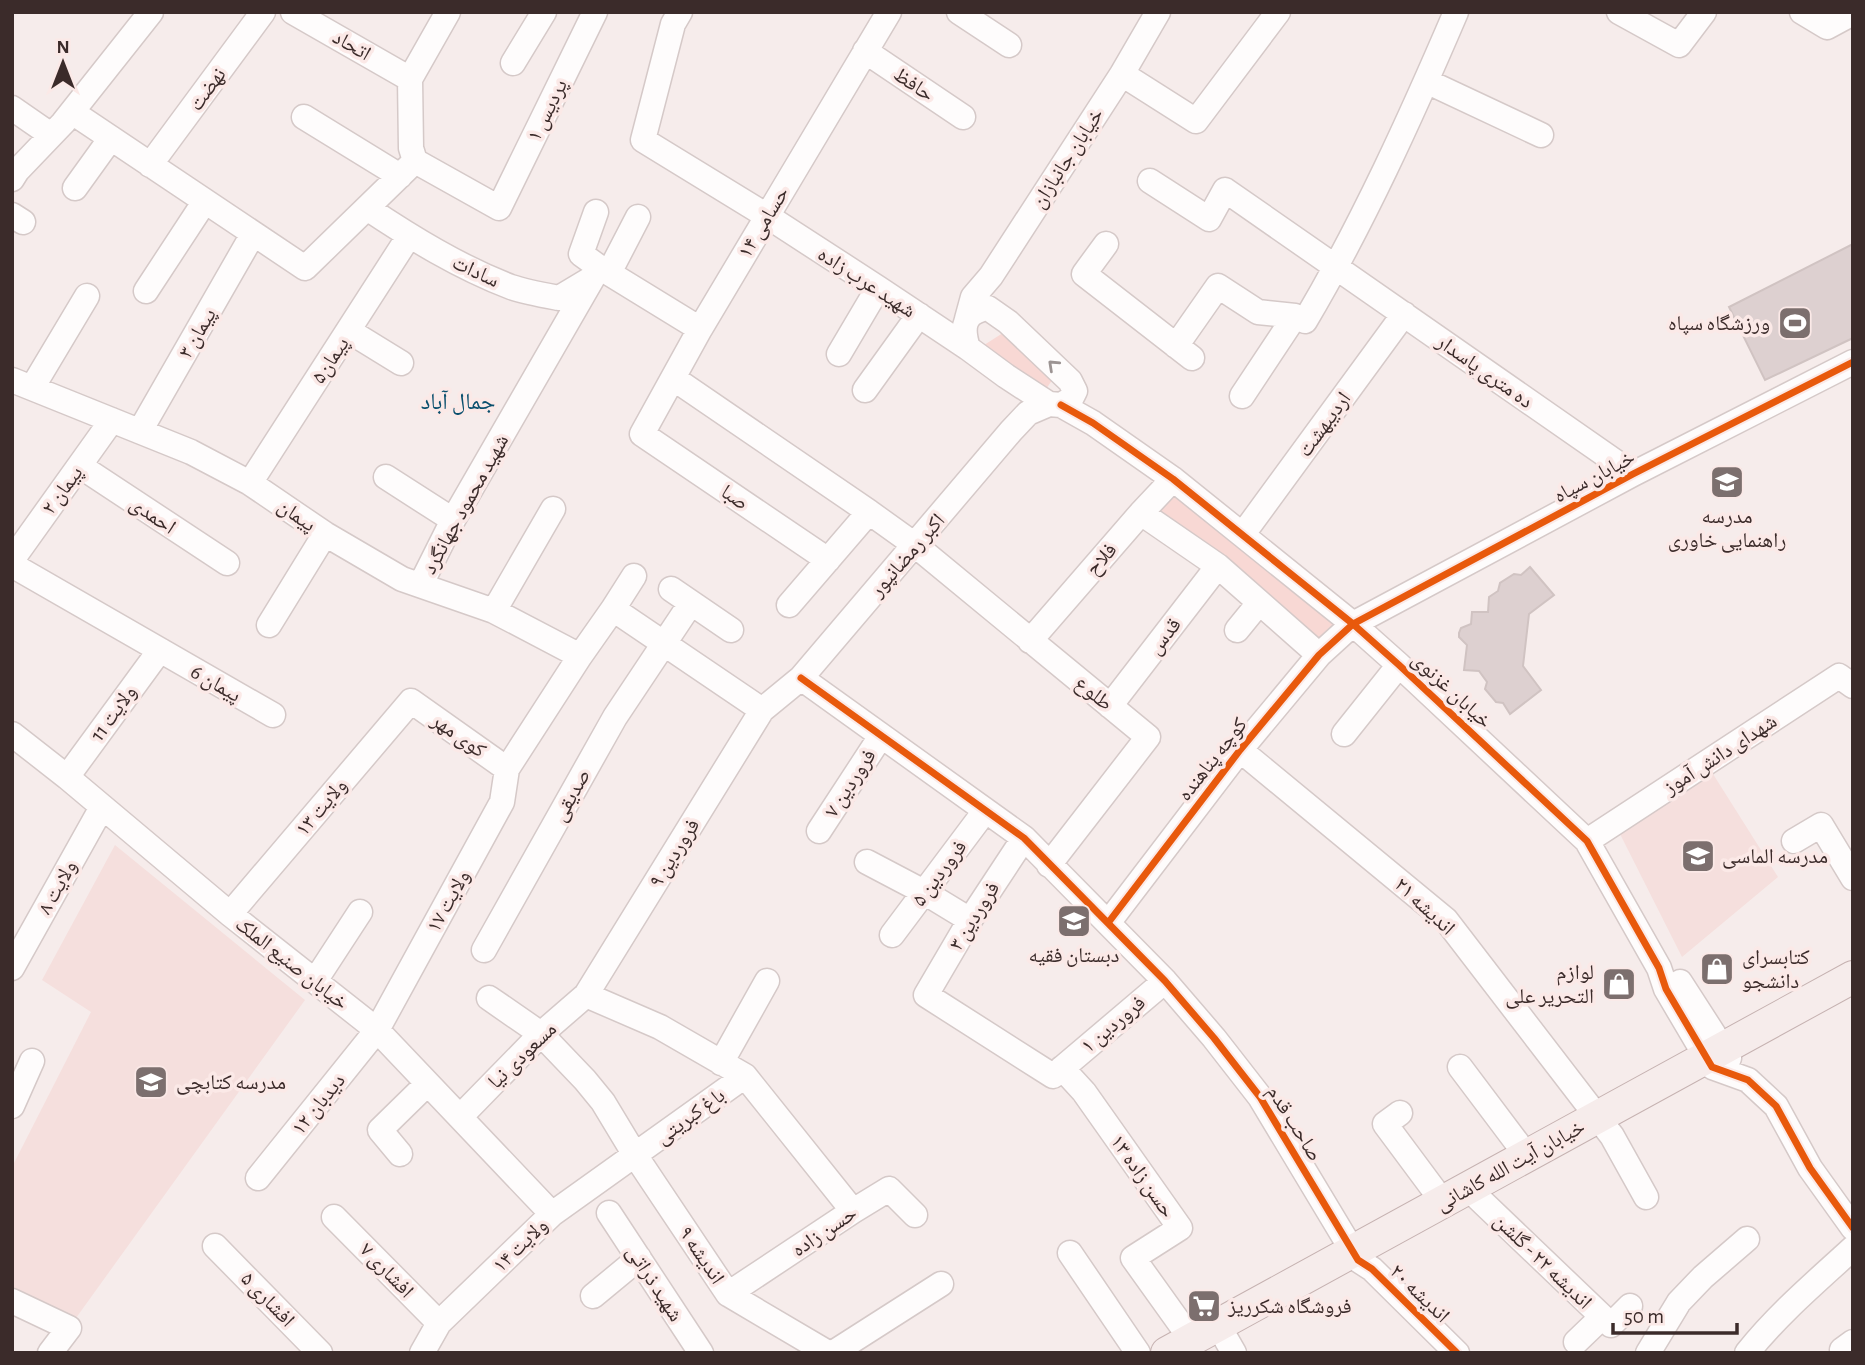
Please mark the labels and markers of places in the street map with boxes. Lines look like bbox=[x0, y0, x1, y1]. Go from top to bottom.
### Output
sports icon: ورزشگاه سپاه bbox=[1776, 304, 1814, 342]
place label: ورزشگاه سپاه bbox=[1668, 313, 1770, 335]
school or university icon: مدرسه راهنمایی خاوری bbox=[1708, 463, 1746, 501]
place label: مدرسه راهنمایی خاوری bbox=[1668, 506, 1786, 553]
school or university icon: مدرسه الماسی bbox=[1679, 837, 1717, 875]
place label: مدرسه الماسی bbox=[1722, 846, 1828, 869]
school or university icon: دبستان فقیه bbox=[1055, 902, 1093, 940]
place label: دبستان فقیه bbox=[1028, 945, 1120, 967]
place label: کتابسرای دانشجو bbox=[1742, 947, 1810, 992]
shop icon: کتابسرای دانشجو bbox=[1698, 950, 1736, 988]
place label: لوازم التحریر علی bbox=[1505, 962, 1594, 1009]
shop icon: لوازم التحریر علی bbox=[1600, 965, 1638, 1003]
school or university icon: مدرسه کتابچی bbox=[132, 1063, 170, 1101]
place label: مدرسه کتابچی bbox=[176, 1072, 286, 1095]
supermarket icon: فروشگاه شکرریز bbox=[1185, 1287, 1223, 1325]
place label: فروشگاه شکرریز bbox=[1227, 1296, 1352, 1317]

